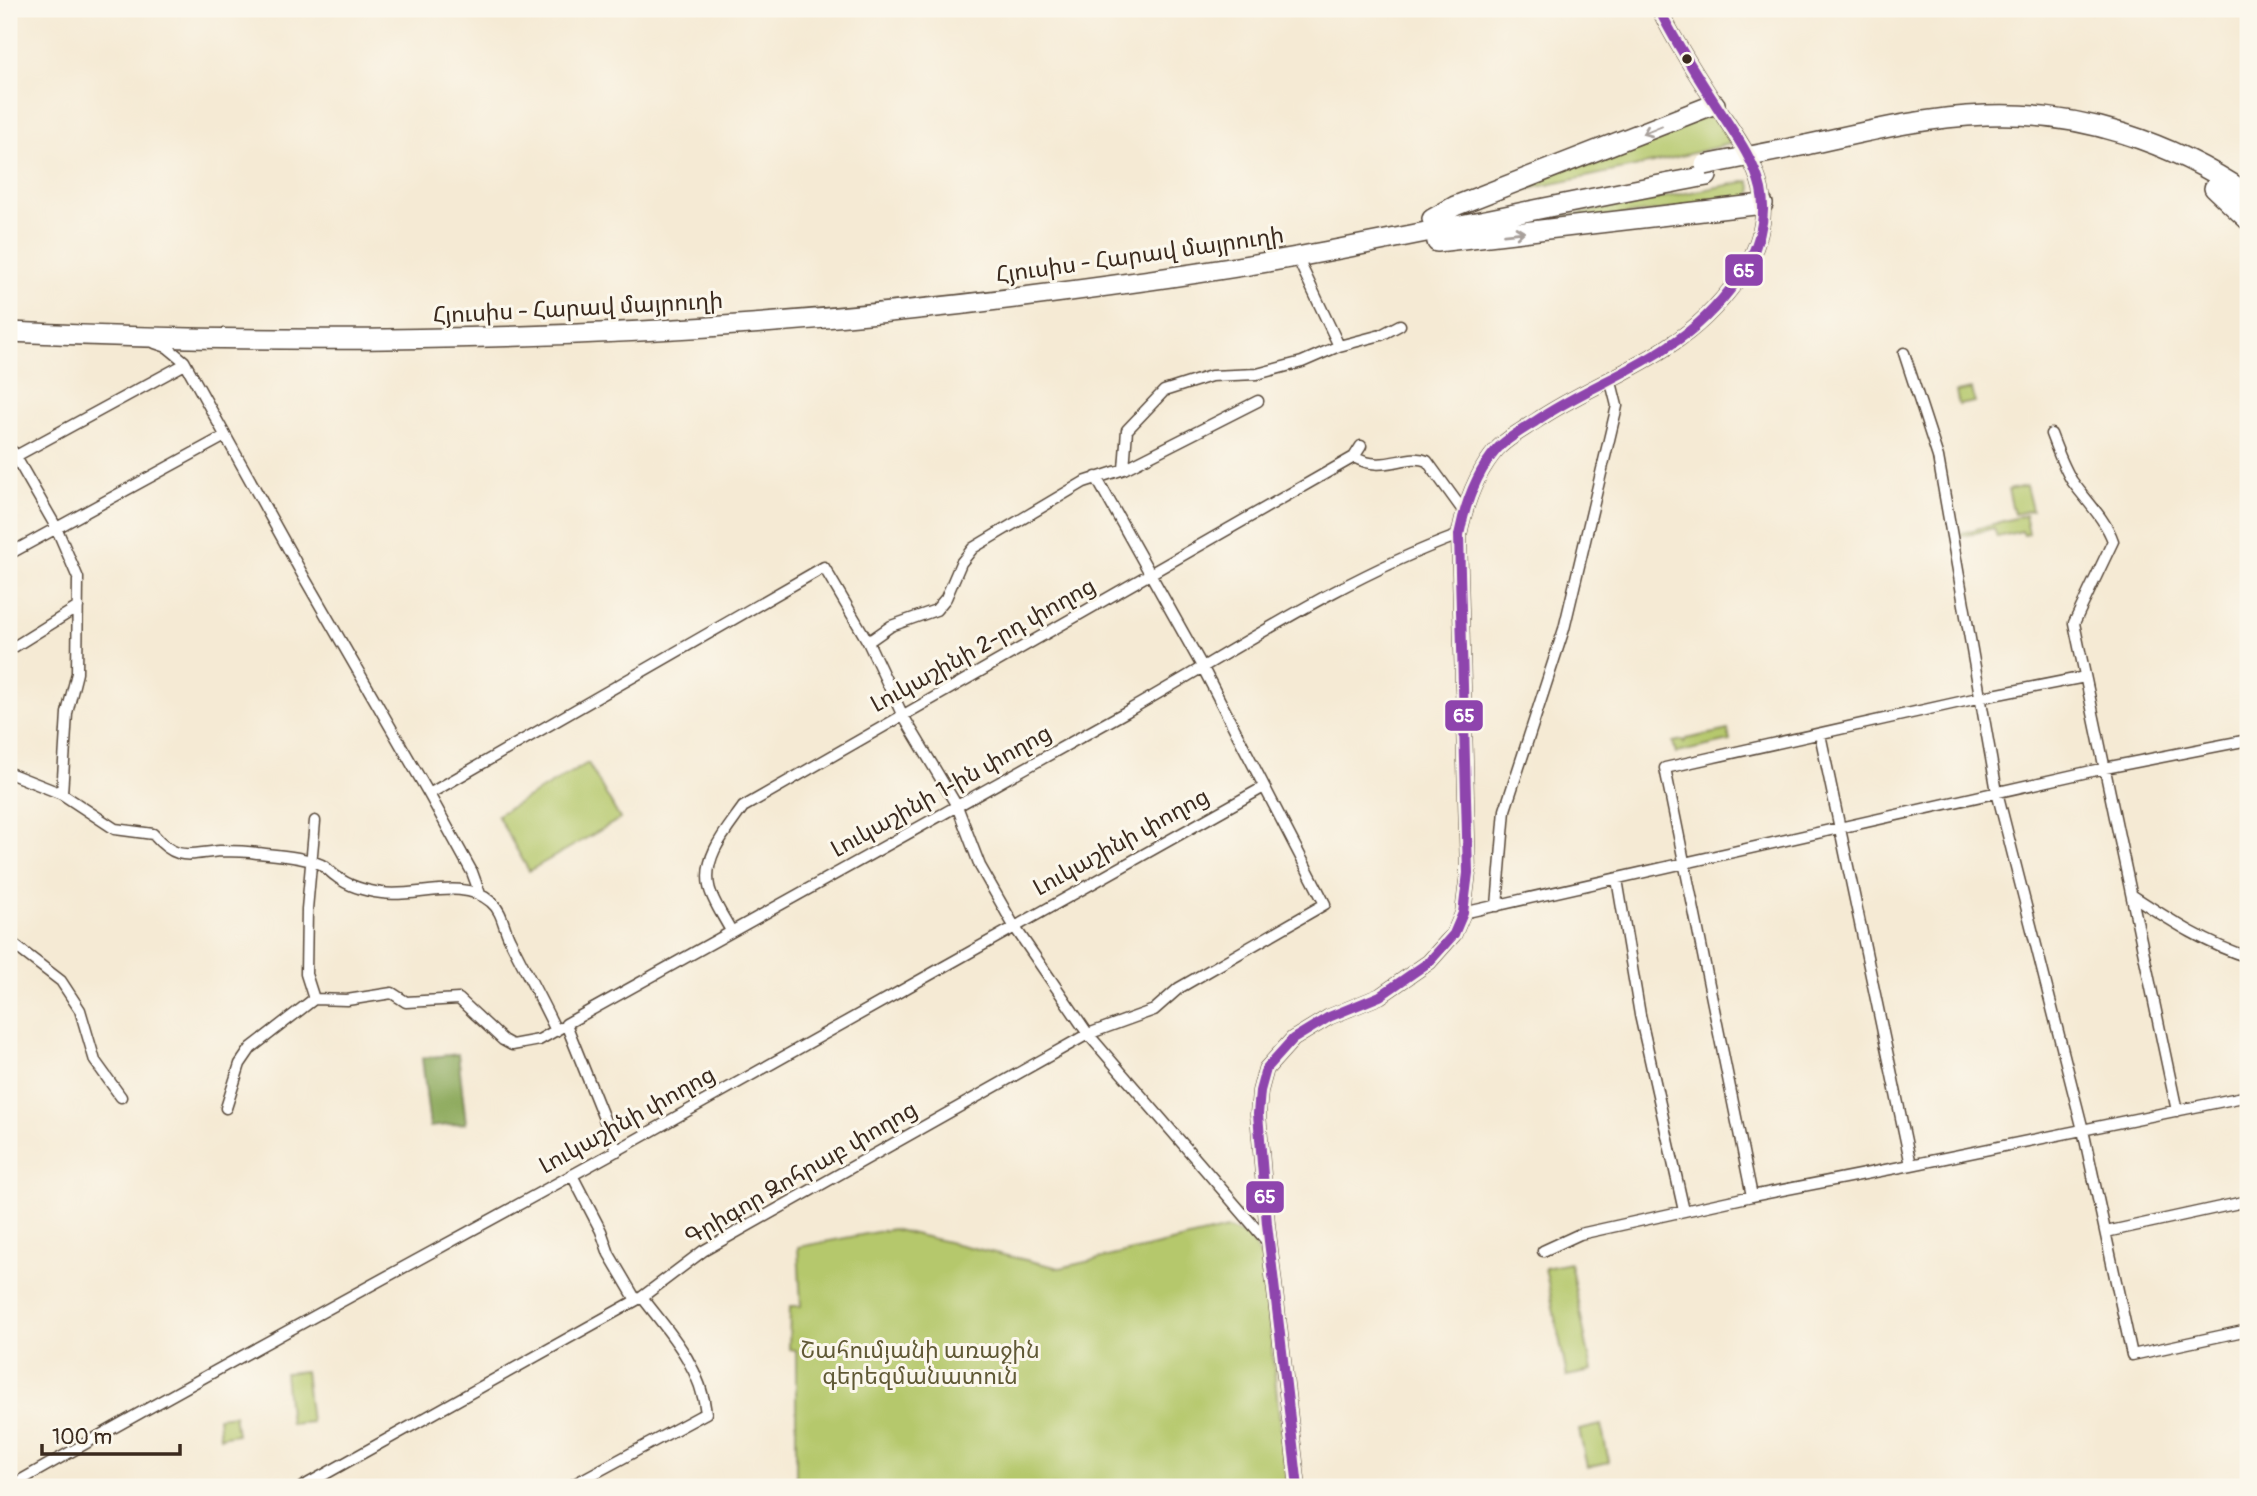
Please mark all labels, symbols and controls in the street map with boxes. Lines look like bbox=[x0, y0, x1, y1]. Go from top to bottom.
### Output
unlabelled marker bbox=[1680, 52, 1694, 66]
one-way arrow bbox=[1642, 125, 1664, 138]
street label: Հյուսիս - Հարավ մայրուղի bbox=[994, 220, 1286, 290]
one-way arrow bbox=[1502, 226, 1525, 239]
line badge: 65 bbox=[1724, 253, 1764, 287]
text: 65 bbox=[1733, 259, 1755, 283]
street label: Հյուսիս - Հարավ մայրուղի bbox=[432, 286, 724, 330]
street label: Լուկաշինի 2-րդ փողոց bbox=[865, 571, 1101, 719]
line badge: 65 bbox=[1444, 699, 1484, 732]
text: 65 bbox=[1453, 704, 1475, 728]
street label: Լուկաշինի 1-ին փողոց bbox=[825, 718, 1057, 864]
street label: Լուկաշինի փողոց bbox=[1028, 782, 1214, 902]
street label: Լուկաշինի փողոց bbox=[534, 1060, 720, 1180]
street label: Գրիգոր Զոհրաբ փողոց bbox=[680, 1095, 922, 1251]
line badge: 65 bbox=[1245, 1180, 1285, 1214]
text: 65 bbox=[1254, 1185, 1276, 1209]
park label: Շահումյանի առաջին գերեզմանատուն bbox=[800, 1336, 1040, 1391]
scale bar bbox=[42, 1412, 180, 1456]
text: 100 m bbox=[52, 1424, 112, 1451]

